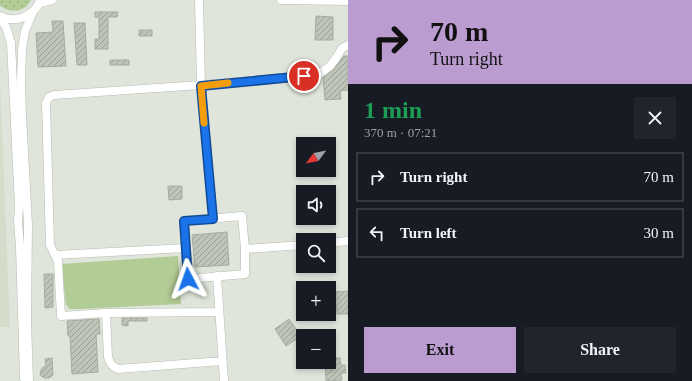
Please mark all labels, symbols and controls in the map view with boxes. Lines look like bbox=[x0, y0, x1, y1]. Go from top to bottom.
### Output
icon: right bbox=[364, 16, 416, 68]
text: 70 m bbox=[430, 16, 488, 47]
text: Turn right bbox=[430, 49, 503, 69]
pin bbox=[287, 59, 321, 93]
icon: arrive bbox=[293, 65, 315, 87]
text: 1 min bbox=[364, 97, 422, 123]
button: close bbox=[634, 97, 676, 139]
text: 370 m · 07:21 bbox=[364, 125, 437, 140]
north arrow bbox=[296, 137, 336, 177]
map controls bbox=[296, 137, 336, 369]
icon: right bbox=[366, 166, 388, 188]
text: Turn right bbox=[400, 169, 467, 185]
text: 70 m bbox=[644, 169, 674, 185]
button: sound bbox=[296, 185, 336, 225]
icon: left bbox=[366, 222, 388, 244]
text: Turn left bbox=[400, 225, 457, 241]
text: 30 m bbox=[644, 225, 674, 241]
button: search bbox=[296, 233, 336, 273]
position arrow bbox=[167, 258, 209, 300]
button: + bbox=[296, 281, 336, 321]
button: Exit bbox=[364, 327, 516, 373]
button: Share bbox=[524, 327, 676, 373]
button: − bbox=[296, 329, 336, 369]

